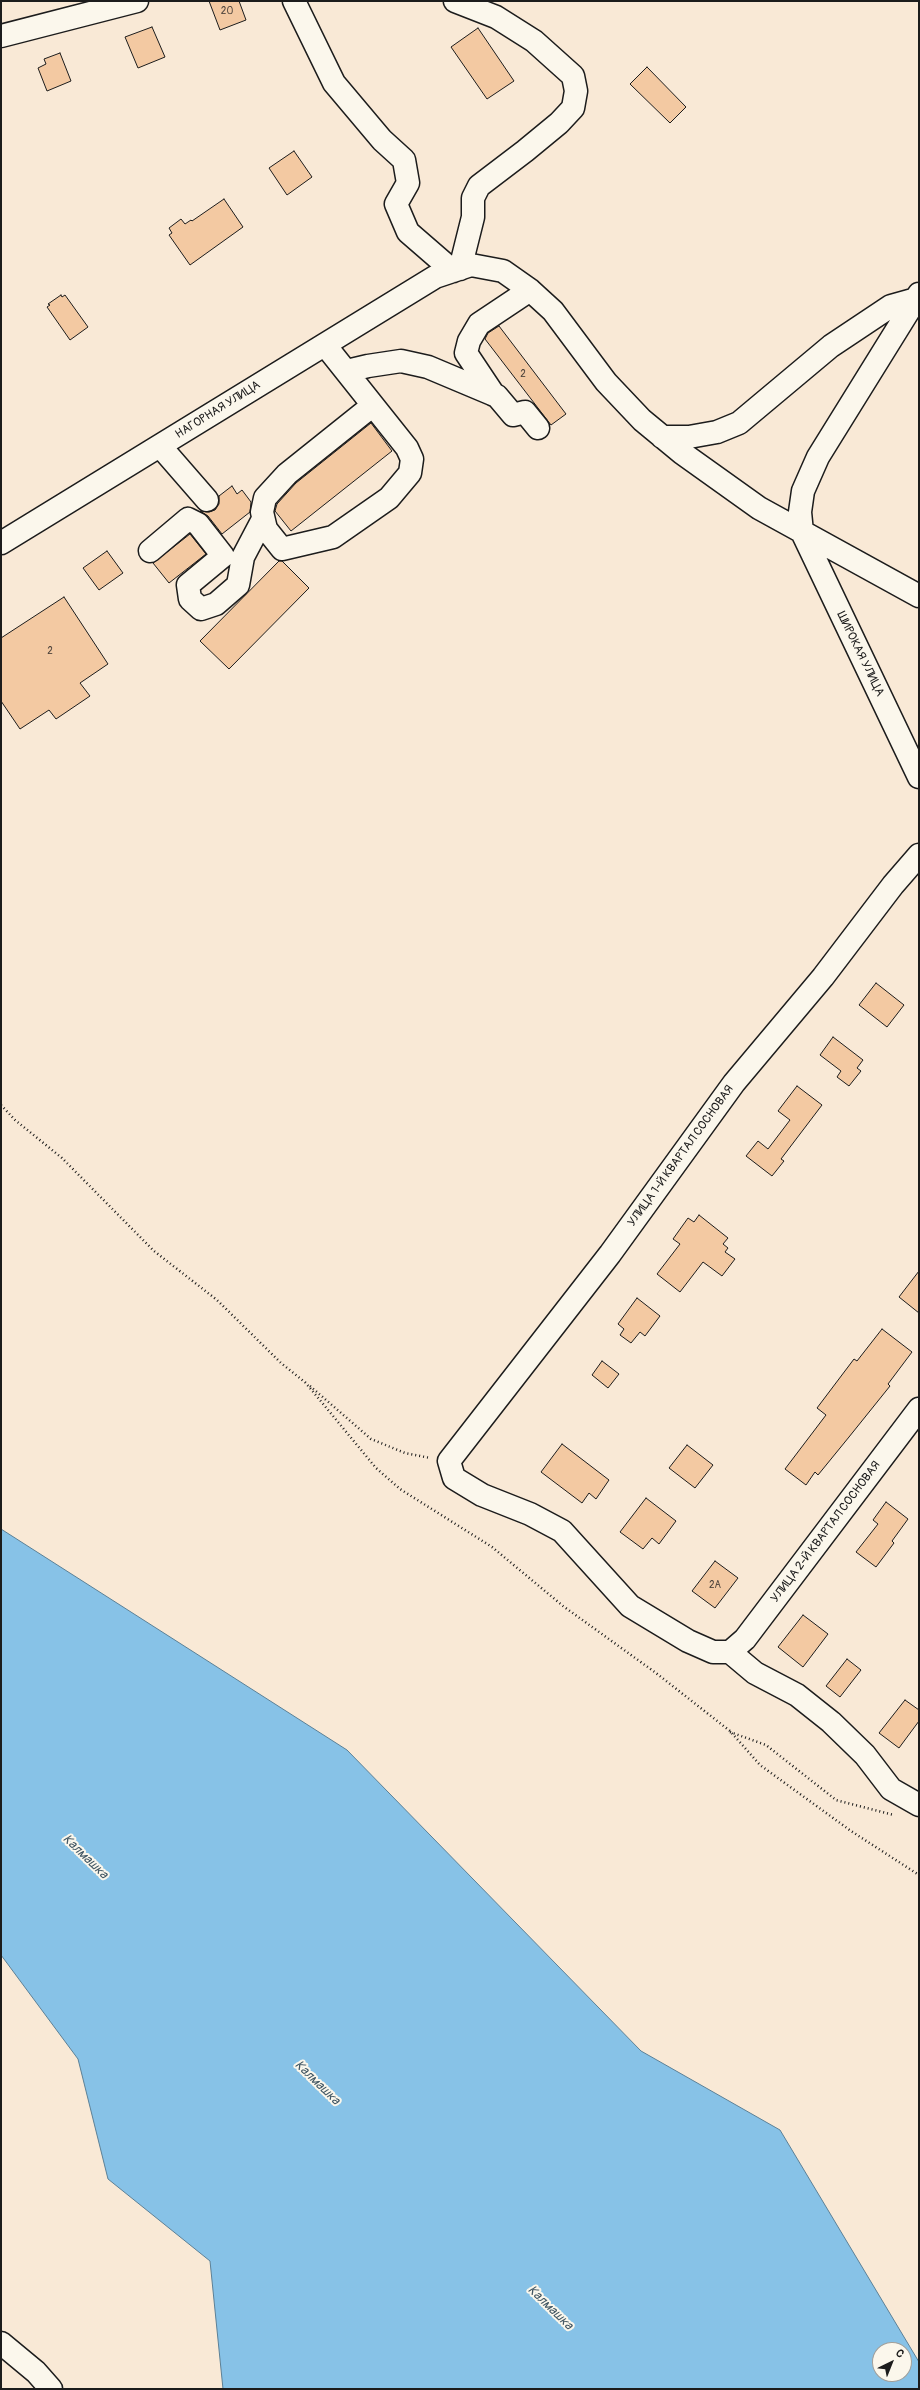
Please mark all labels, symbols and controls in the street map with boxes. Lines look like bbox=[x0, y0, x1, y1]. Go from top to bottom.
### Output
house number: 20 bbox=[221, 5, 233, 17]
house number: 2 bbox=[520, 368, 526, 380]
street label: НАГОРНАЯ УЛИЦА bbox=[173, 378, 263, 442]
street label: ШИРОКАЯ УЛИЦА bbox=[833, 609, 887, 699]
house number: 2 bbox=[47, 645, 53, 657]
street label: УЛИЦА 1-Й КВАРТАЛ СОСНОВАЯ bbox=[625, 1083, 737, 1229]
street label: УЛИЦА 2-Й КВАРТАЛ СОСНОВАЯ bbox=[768, 1459, 884, 1605]
house number: 2А bbox=[709, 1579, 721, 1591]
water label: Калмашка bbox=[59, 1832, 111, 1882]
water label: Калмашка bbox=[291, 2058, 343, 2108]
water label: Калмашка bbox=[524, 2283, 576, 2333]
north arrow bbox=[872, 2342, 912, 2382]
text: С bbox=[893, 2347, 907, 2361]

